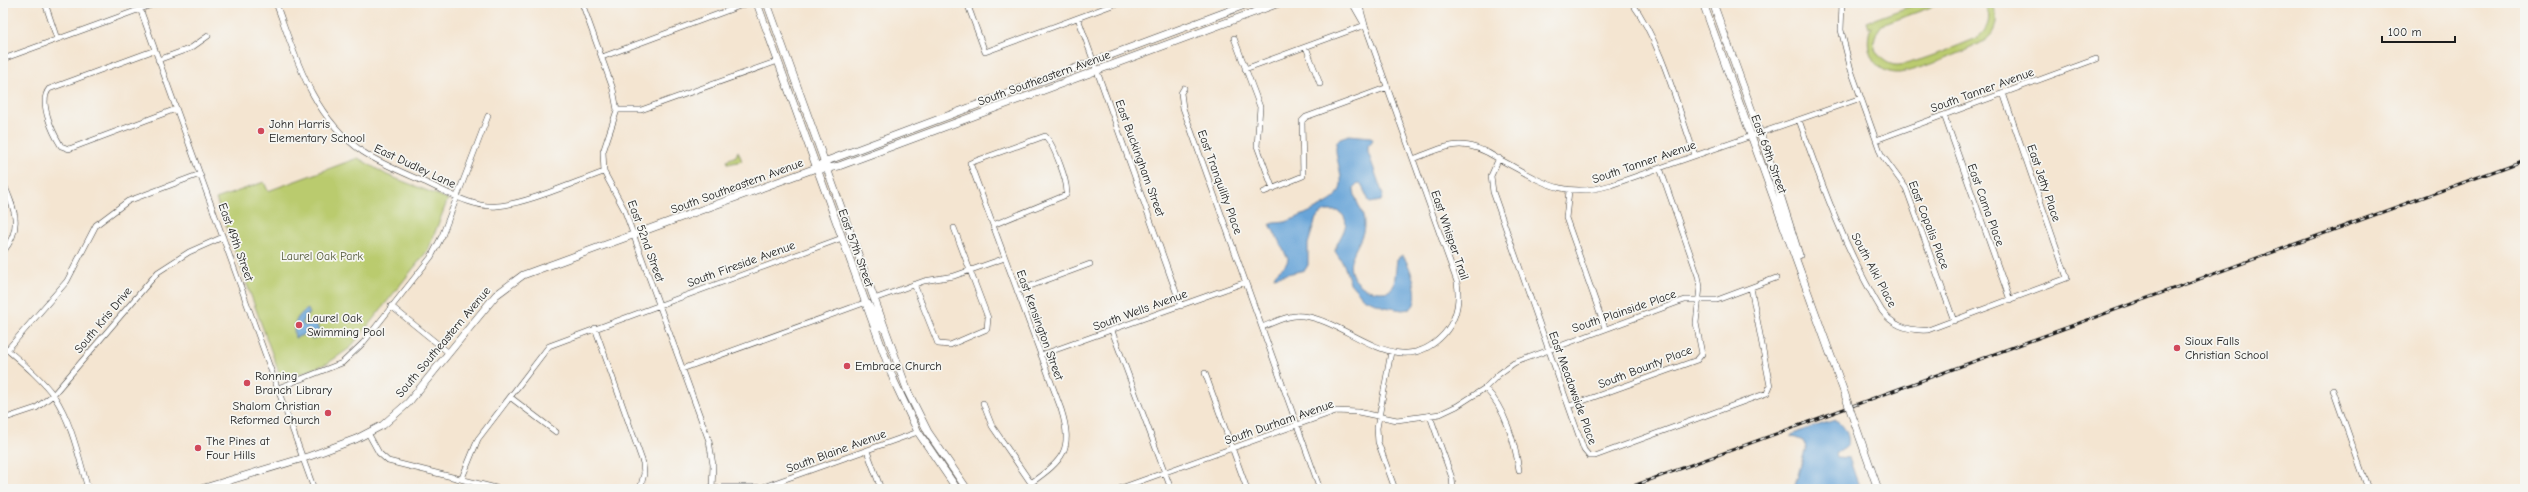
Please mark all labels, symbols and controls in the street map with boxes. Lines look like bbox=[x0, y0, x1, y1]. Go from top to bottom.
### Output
scale bar bbox=[2382, 18, 2455, 44]
text: 100 m bbox=[2388, 25, 2421, 39]
street label: South Southeastern Avenue bbox=[976, 47, 1112, 109]
street label: South Tanner Avenue bbox=[1928, 65, 2036, 115]
street label: East Buckingham Street bbox=[1112, 98, 1168, 219]
street label: East 69th Street bbox=[1748, 113, 1790, 196]
place label: John Harris Elementary School bbox=[269, 117, 365, 145]
marker: John Harris Elementary School bbox=[256, 126, 266, 136]
street label: East Tranquility Place bbox=[1195, 128, 1245, 236]
street label: South Tanner Avenue bbox=[1590, 138, 1698, 186]
street label: East Dudley Lane bbox=[372, 141, 458, 191]
street label: East Jetty Place bbox=[2024, 142, 2064, 224]
street label: South Southeastern Avenue bbox=[669, 155, 805, 217]
street label: East Cama Place bbox=[1965, 162, 2007, 248]
street label: East Copalis Place bbox=[1906, 179, 1952, 271]
street label: East Whisper Trail bbox=[1428, 188, 1472, 282]
street label: East 52nd Street bbox=[625, 198, 667, 284]
street label: East 49th Street bbox=[215, 201, 257, 283]
street label: East 57th Street bbox=[835, 207, 877, 289]
street label: South Alki Place bbox=[1848, 230, 1900, 310]
street label: South Fireside Avenue bbox=[685, 238, 797, 290]
park label: Laurel Oak Park bbox=[281, 249, 363, 263]
street label: East Kensington Street bbox=[1014, 268, 1067, 382]
street label: South Kris Drive bbox=[71, 284, 135, 356]
street label: South Southeastern Avenue bbox=[393, 284, 493, 400]
street label: South Wells Avenue bbox=[1091, 286, 1189, 334]
street label: South Plainside Place bbox=[1570, 287, 1678, 335]
place label: Laurel Oak Swimming Pool bbox=[307, 311, 385, 339]
marker: Laurel Oak Swimming Pool bbox=[294, 320, 304, 330]
street label: East Meadowside Place bbox=[1546, 330, 1600, 446]
place label: Sioux Falls Christian School bbox=[2185, 334, 2268, 362]
street label: South Bounty Place bbox=[1596, 343, 1694, 391]
marker: Sioux Falls Christian School bbox=[2172, 343, 2182, 353]
place label: Embrace Church bbox=[855, 359, 942, 373]
marker: Embrace Church bbox=[842, 361, 852, 371]
place label: Ronning Branch Library bbox=[255, 369, 333, 397]
marker: Ronning Branch Library bbox=[242, 378, 252, 388]
street label: South Durham Avenue bbox=[1223, 397, 1335, 447]
place label: Shalom Christian Reformed Church bbox=[230, 399, 320, 427]
marker: Shalom Christian Reformed Church bbox=[323, 408, 333, 418]
street label: South Blaine Avenue bbox=[784, 426, 888, 476]
place label: The Pines at Four Hills bbox=[206, 434, 270, 462]
marker: The Pines at Four Hills bbox=[193, 443, 203, 453]

